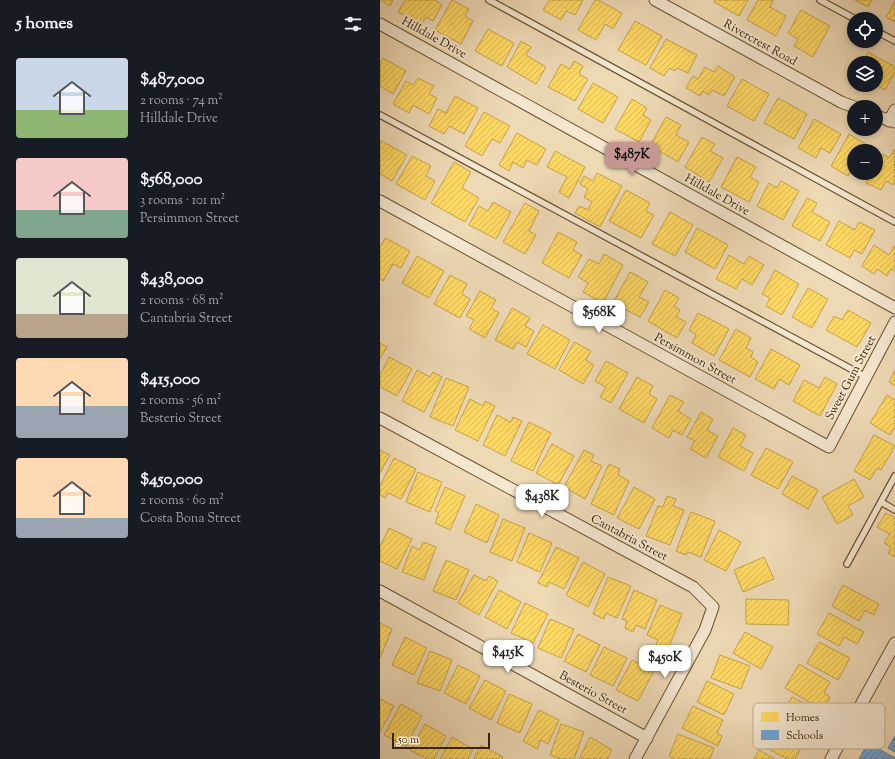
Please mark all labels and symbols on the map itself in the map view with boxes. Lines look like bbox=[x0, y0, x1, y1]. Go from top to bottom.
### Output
street label: Hilldale Drive bbox=[398, 13, 470, 64]
street label: Rivercrest Road bbox=[720, 15, 800, 71]
pin: $487K bbox=[604, 142, 660, 176]
street label: Hilldale Drive bbox=[681, 170, 753, 221]
pin: $568K bbox=[571, 300, 627, 334]
street label: Persimmon Street bbox=[651, 329, 739, 389]
street label: Sweet Gum Street bbox=[821, 332, 881, 424]
pin: $438K bbox=[514, 484, 570, 518]
street label: Cantabria Street bbox=[587, 510, 671, 566]
pin: $415K bbox=[480, 640, 536, 674]
pin: $450K bbox=[637, 645, 693, 679]
street label: Besterio Street bbox=[556, 667, 630, 719]
legend bbox=[753, 703, 885, 749]
text: Homes bbox=[786, 710, 819, 726]
text: Schools bbox=[786, 728, 823, 744]
scale bar bbox=[392, 731, 490, 750]

